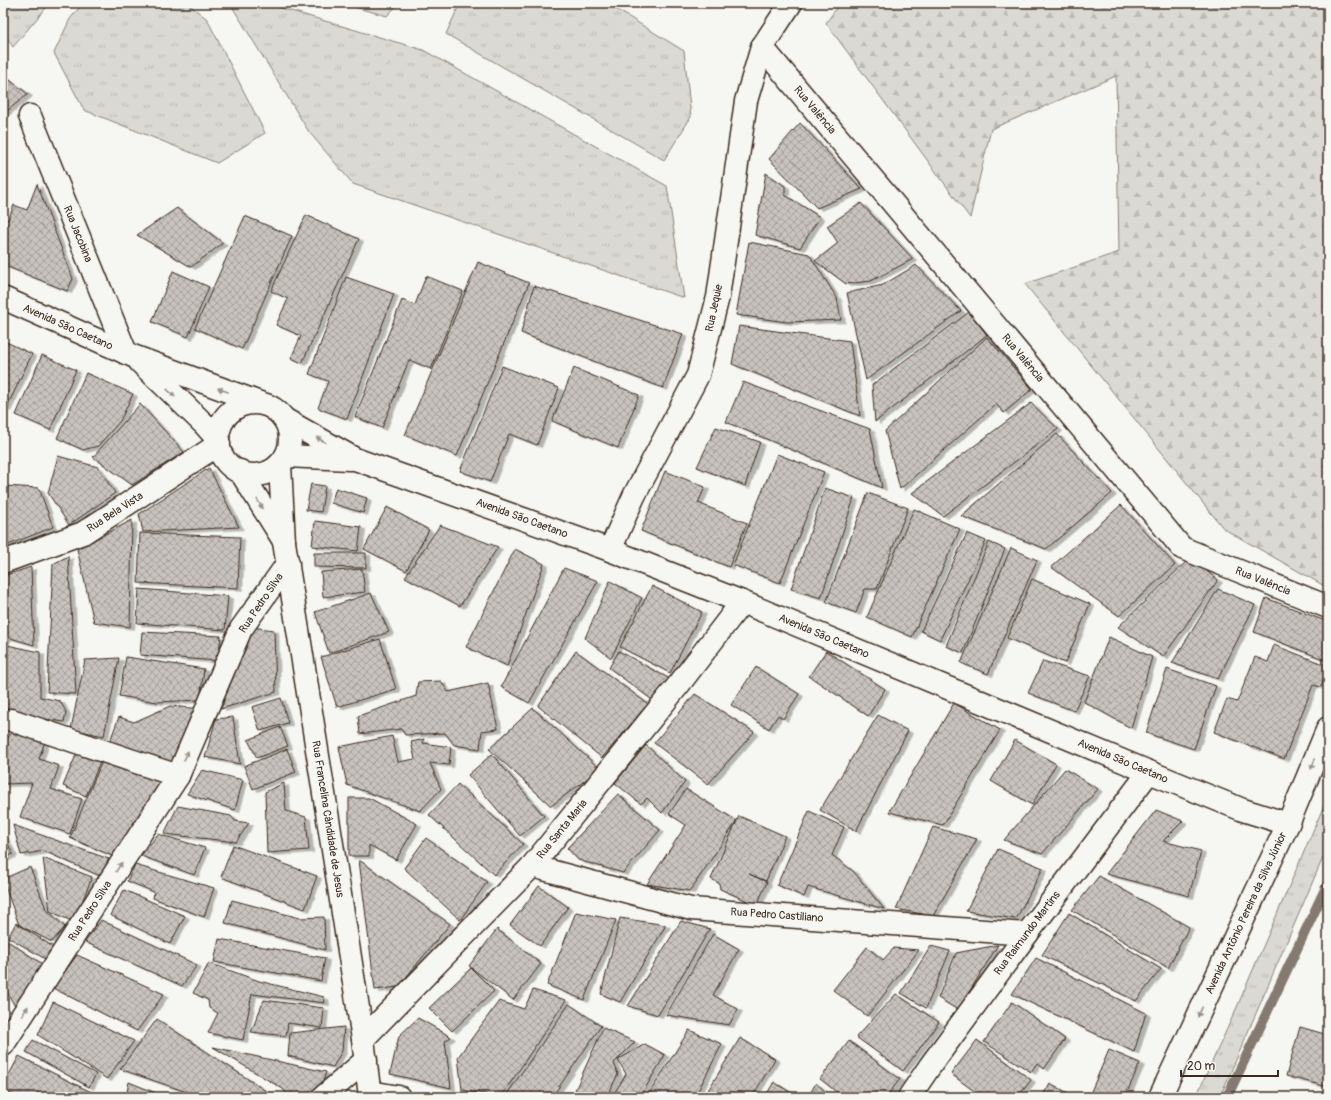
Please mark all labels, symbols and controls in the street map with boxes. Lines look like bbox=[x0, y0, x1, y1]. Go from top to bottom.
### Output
street label: Rua Valência bbox=[791, 83, 839, 137]
street label: Rua Jacobina bbox=[61, 204, 95, 264]
street label: Rua Jequie bbox=[703, 283, 725, 333]
street label: Avenida São Caetano bbox=[21, 301, 115, 353]
street label: Rua Valência bbox=[999, 331, 1047, 385]
one-way arrow bbox=[217, 386, 229, 392]
one-way arrow bbox=[166, 388, 176, 397]
one-way arrow bbox=[315, 436, 327, 443]
street label: Rua Bela Vista bbox=[85, 489, 145, 535]
street label: Avenida São Caetano bbox=[474, 495, 570, 541]
one-way arrow bbox=[257, 498, 264, 510]
street label: Rua Valência bbox=[1233, 564, 1293, 598]
street label: Rua Pedro Silva bbox=[236, 571, 286, 635]
street label: Avenida São Caetano bbox=[777, 611, 871, 661]
street label: Avenida São Caetano bbox=[1076, 736, 1170, 786]
street label: Rua Francelina Cândidade de Jesus bbox=[309, 740, 347, 898]
one-way arrow bbox=[184, 749, 190, 761]
one-way arrow bbox=[1310, 758, 1316, 769]
street label: Rua Santa Maria bbox=[534, 797, 590, 861]
street label: Avenida Antônio Pereira da Silva Júnior bbox=[1203, 830, 1289, 996]
one-way arrow bbox=[115, 861, 123, 872]
street label: Rua Pedro Silva bbox=[66, 878, 114, 944]
street label: Rua Raimundo Martins bbox=[991, 888, 1063, 978]
street label: Rua Pedro Castiliano bbox=[730, 905, 824, 925]
one-way arrow bbox=[21, 1006, 29, 1016]
one-way arrow bbox=[1197, 1006, 1203, 1017]
scale bar bbox=[1181, 1052, 1278, 1078]
text: 20 m bbox=[1187, 1059, 1216, 1074]

